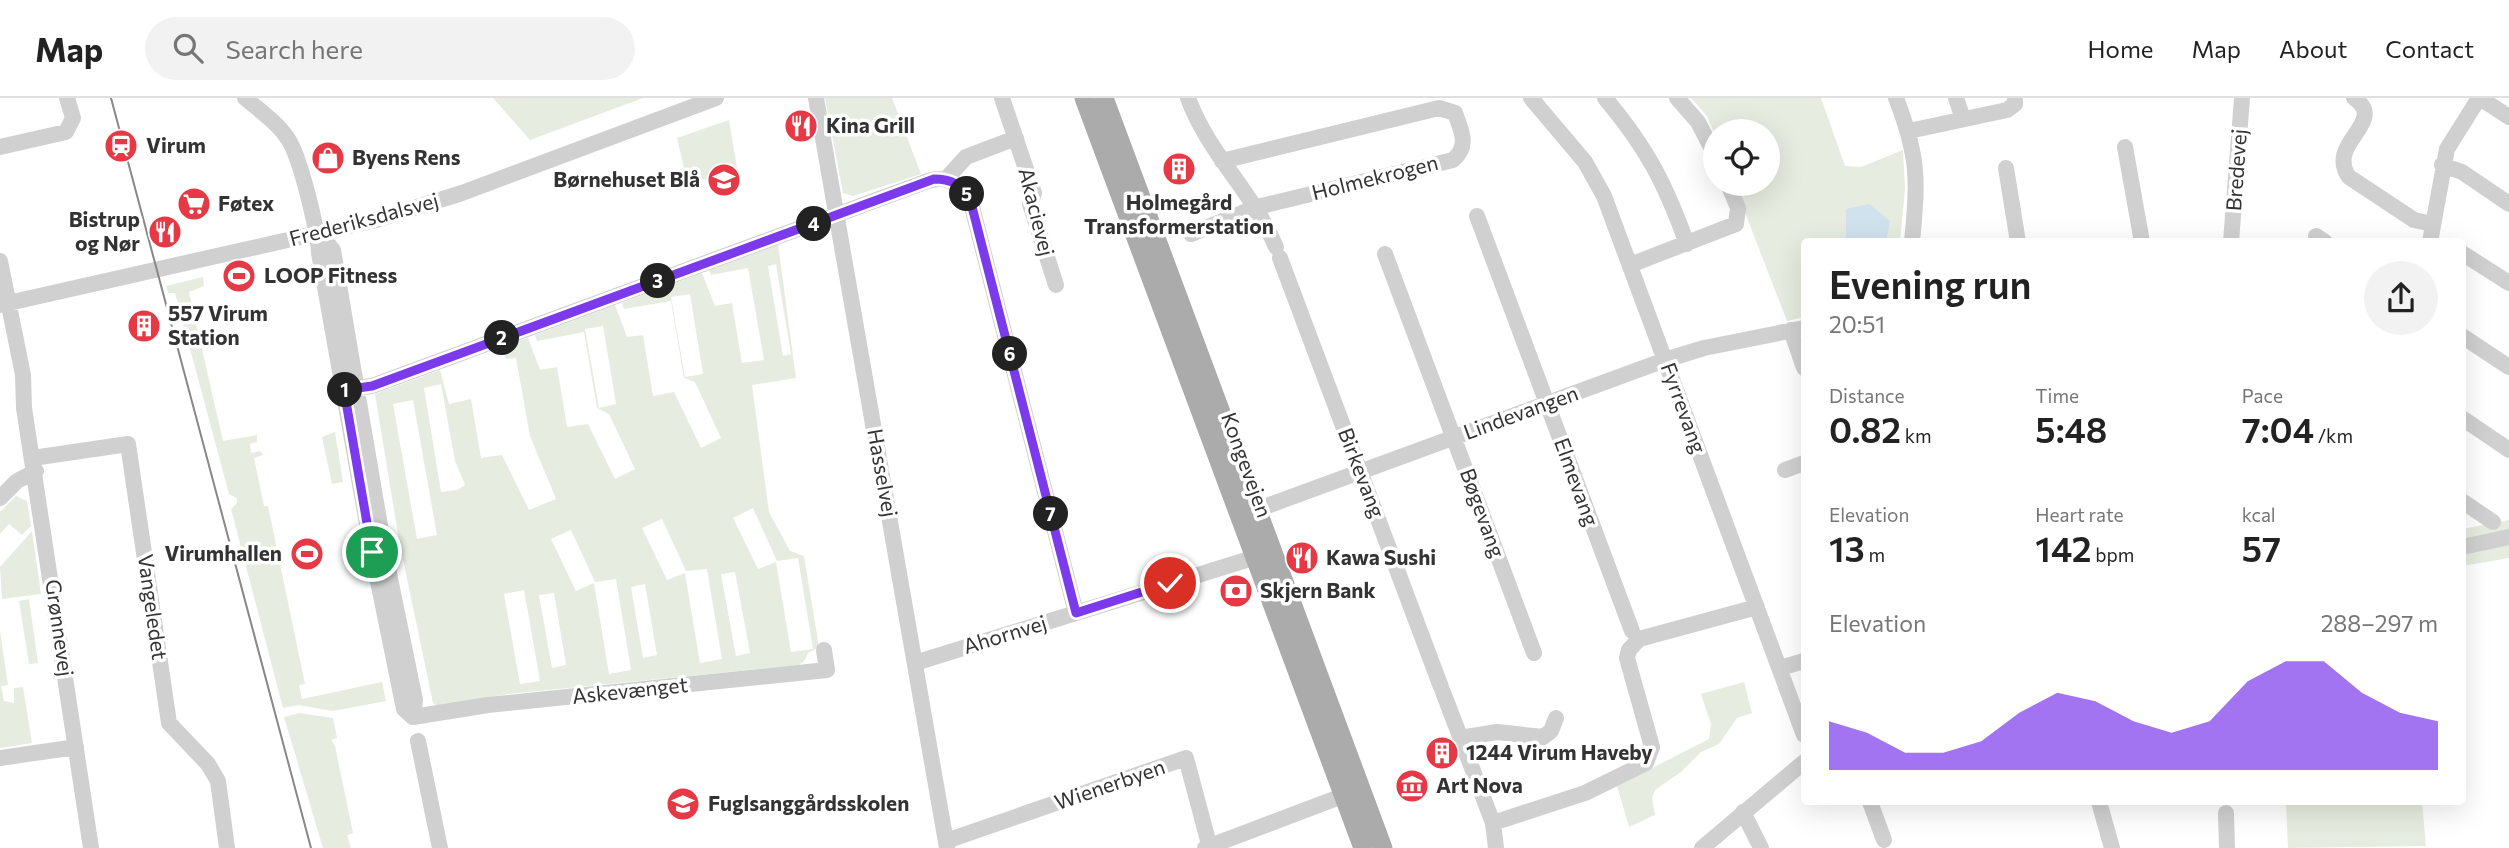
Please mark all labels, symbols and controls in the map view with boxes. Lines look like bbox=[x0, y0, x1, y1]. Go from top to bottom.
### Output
search box bbox=[145, 17, 635, 80]
text: Map bbox=[35, 28, 103, 69]
icon: search bbox=[169, 29, 207, 67]
text: Search here bbox=[225, 33, 363, 64]
text: Home bbox=[2088, 34, 2154, 63]
text: Map bbox=[2192, 34, 2241, 63]
text: About bbox=[2279, 34, 2347, 63]
text: Contact bbox=[2385, 34, 2474, 63]
restaurant icon: Kina Grill bbox=[782, 107, 820, 145]
place label: Kina Grill bbox=[826, 112, 915, 137]
map controls bbox=[1703, 119, 1780, 196]
button: locate bbox=[1703, 119, 1780, 196]
station icon: Virum bbox=[102, 127, 140, 165]
street label: Bredevej bbox=[2220, 128, 2251, 212]
place label: Virum bbox=[146, 132, 206, 157]
shop icon: Byens Rens bbox=[309, 139, 347, 177]
place label: Byens Rens bbox=[352, 144, 461, 169]
street label: Holmekrogen bbox=[1309, 149, 1440, 204]
building icon: Holmegård Transformerstation bbox=[1160, 150, 1198, 188]
school or university icon: Børnehuset Blå bbox=[705, 161, 743, 199]
street label: Akacievej bbox=[1014, 165, 1061, 258]
place label: Børnehuset Blå bbox=[553, 166, 700, 191]
pin: 5 bbox=[950, 176, 984, 212]
text: 5 bbox=[961, 182, 972, 205]
supermarket icon: Føtex bbox=[175, 185, 213, 223]
street label: Frederiksdalsvej bbox=[286, 187, 441, 250]
place label: Holmegård Transformerstation bbox=[1084, 189, 1274, 238]
place label: Føtex bbox=[218, 190, 274, 215]
place label: Bistrup og Nør bbox=[69, 206, 140, 255]
pin: 4 bbox=[796, 206, 832, 242]
text: 4 bbox=[808, 212, 819, 235]
restaurant icon: Bistrup og Nør bbox=[146, 213, 184, 251]
sports icon: LOOP Fitness bbox=[220, 257, 258, 295]
text: Evening run bbox=[1829, 260, 2032, 307]
button: share bbox=[2364, 261, 2438, 335]
place label: LOOP Fitness bbox=[264, 262, 397, 287]
pin: 3 bbox=[640, 264, 676, 298]
text: 3 bbox=[652, 269, 663, 292]
place label: 557 Virum Station bbox=[168, 300, 268, 349]
building icon: 557 Virum Station bbox=[125, 307, 163, 345]
text: 20:51 bbox=[1829, 310, 1885, 338]
pin: 2 bbox=[484, 320, 520, 356]
text: 2 bbox=[496, 326, 507, 349]
pin: 6 bbox=[992, 336, 1028, 372]
text: 6 bbox=[1004, 342, 1015, 365]
street label: Fyrrevang bbox=[1656, 359, 1712, 456]
pin: 1 bbox=[328, 372, 362, 408]
text: 1 bbox=[340, 378, 349, 401]
street label: Lindevangen bbox=[1460, 379, 1581, 444]
text: Distance bbox=[1829, 384, 1905, 407]
text: Time bbox=[2035, 384, 2079, 407]
text: Pace bbox=[2242, 384, 2283, 407]
text: 0.82 bbox=[1829, 407, 1901, 450]
text: 5:48 bbox=[2035, 407, 2107, 450]
text: 7:04 bbox=[2242, 407, 2314, 450]
street label: Kongevejen bbox=[1217, 409, 1278, 520]
street label: Birkevang bbox=[1334, 424, 1391, 521]
text: km bbox=[1901, 424, 1932, 447]
text: /km bbox=[2314, 424, 2353, 447]
street label: Hasselvej bbox=[863, 427, 904, 519]
street label: Elmevang bbox=[1550, 434, 1605, 529]
street label: Bøgevang bbox=[1456, 464, 1511, 560]
pin: 7 bbox=[1034, 496, 1068, 532]
text: 7 bbox=[1045, 502, 1056, 525]
text: Elevation bbox=[1829, 503, 1909, 526]
text: Heart rate bbox=[2035, 503, 2124, 526]
text: kcal bbox=[2242, 503, 2276, 526]
pin bbox=[342, 522, 402, 582]
text: 13 bbox=[1829, 526, 1865, 569]
text: 142 bbox=[2035, 526, 2092, 569]
text: 57 bbox=[2242, 526, 2281, 569]
icon: arrive bbox=[353, 533, 391, 571]
sports icon: Virumhallen bbox=[288, 535, 326, 573]
restaurant icon: Kawa Sushi bbox=[1283, 539, 1321, 577]
place label: Virumhallen bbox=[164, 540, 282, 565]
text: m bbox=[1865, 543, 1885, 566]
text: bpm bbox=[2092, 543, 2134, 566]
place label: Kawa Sushi bbox=[1326, 544, 1436, 569]
street label: Vangeledet bbox=[134, 552, 173, 661]
pin bbox=[1140, 553, 1200, 613]
icon: check bbox=[1151, 564, 1189, 602]
bank icon: Skjern Bank bbox=[1217, 572, 1255, 610]
place label: Skjern Bank bbox=[1260, 577, 1376, 602]
street label: Grønnevej bbox=[41, 578, 80, 678]
street label: Ahornvej bbox=[960, 609, 1049, 658]
text: Elevation bbox=[1829, 609, 1926, 637]
text: 288–297 m bbox=[2321, 609, 2438, 637]
street label: Askevænget bbox=[571, 671, 689, 708]
building icon: 1244 Virum Haveby bbox=[1423, 734, 1461, 772]
place label: 1244 Virum Haveby bbox=[1466, 739, 1653, 764]
street label: Wienerbyen bbox=[1051, 753, 1168, 814]
museum icon: Art Nova bbox=[1393, 767, 1431, 805]
place label: Art Nova bbox=[1436, 772, 1523, 797]
school or university icon: Fuglsanggårdsskolen bbox=[664, 785, 702, 823]
place label: Fuglsanggårdsskolen bbox=[708, 790, 909, 815]

